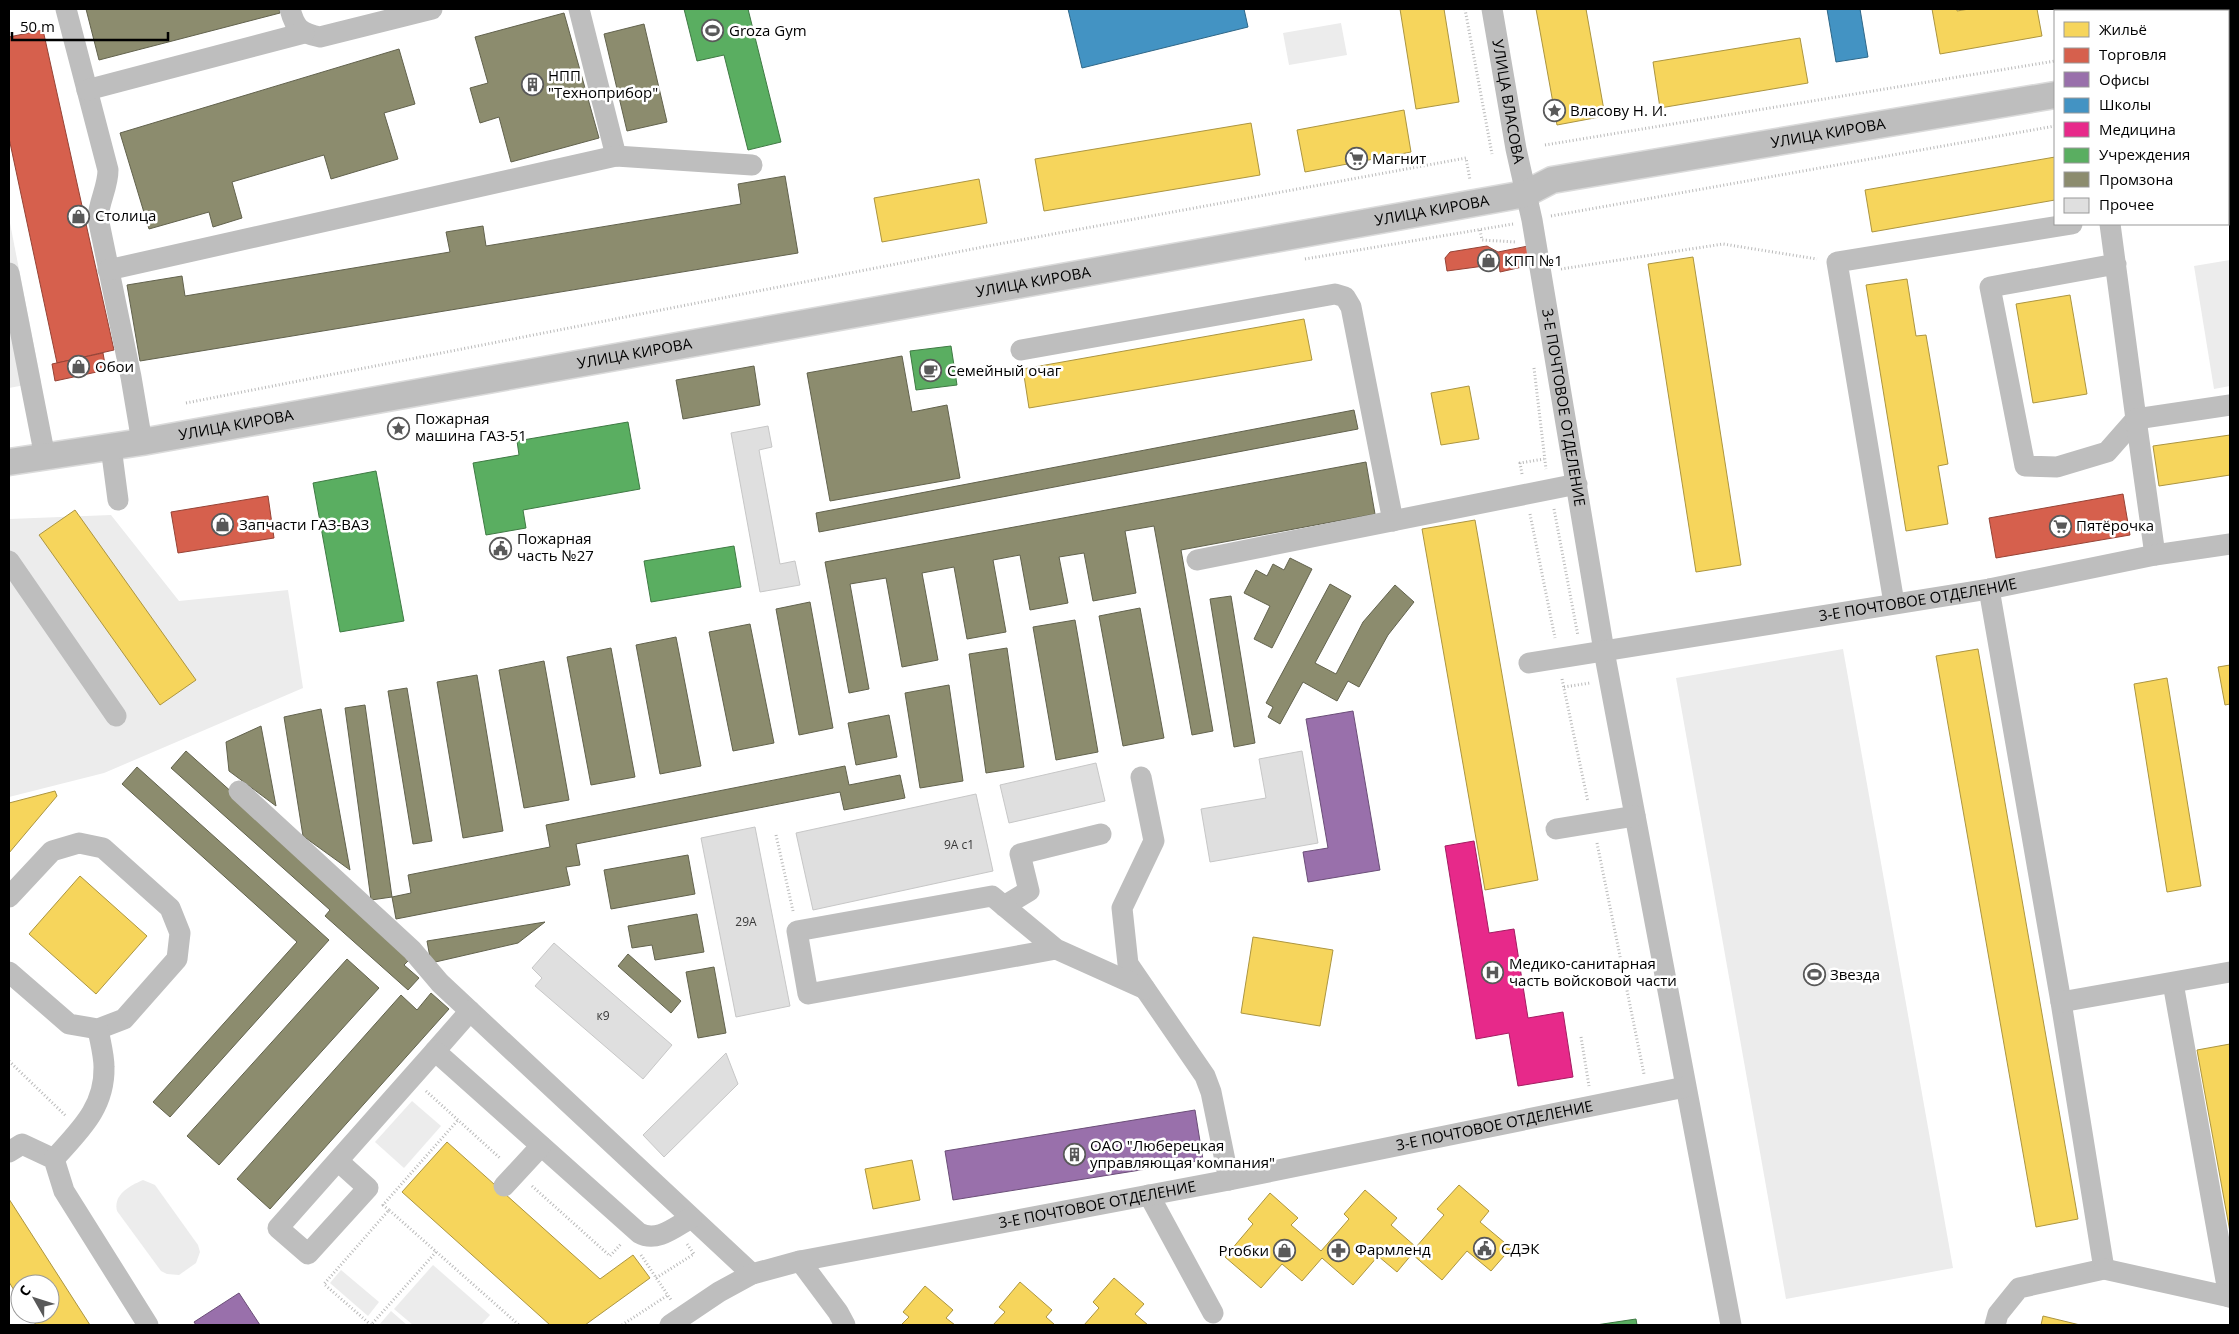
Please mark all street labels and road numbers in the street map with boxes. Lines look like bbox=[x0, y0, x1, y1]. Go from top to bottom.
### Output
street label: УЛИЦА ВЛАСОВА bbox=[1488, 38, 1530, 166]
street label: УЛИЦА КИРОВА bbox=[1769, 113, 1887, 152]
street label: УЛИЦА КИРОВА bbox=[1373, 190, 1491, 230]
street label: УЛИЦА КИРОВА bbox=[974, 261, 1093, 301]
street label: 3-Е ПОЧТОВОЕ ОТДЕЛЕНИЕ bbox=[1538, 307, 1591, 508]
street label: УЛИЦА КИРОВА bbox=[576, 332, 694, 373]
street label: УЛИЦА КИРОВА bbox=[177, 404, 295, 444]
street label: 3-Е ПОЧТОВОЕ ОТДЕЛЕНИЕ bbox=[1817, 573, 2019, 625]
street label: 3-Е ПОЧТОВОЕ ОТДЕЛЕНИЕ bbox=[1394, 1095, 1595, 1155]
street label: 3-Е ПОЧТОВОЕ ОТДЕЛЕНИЕ bbox=[997, 1175, 1198, 1232]

